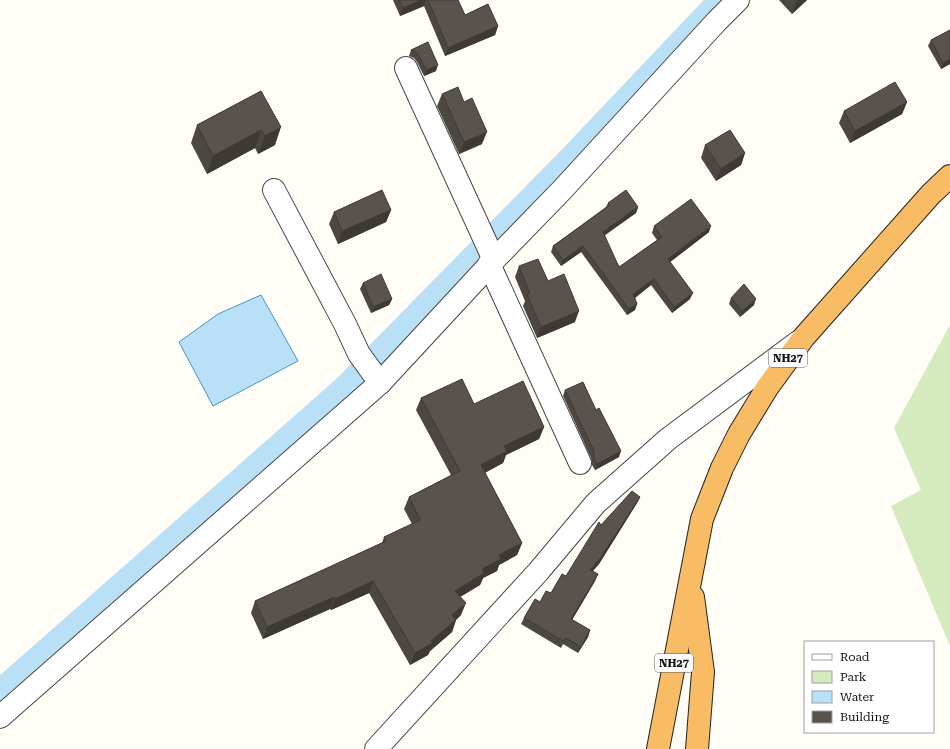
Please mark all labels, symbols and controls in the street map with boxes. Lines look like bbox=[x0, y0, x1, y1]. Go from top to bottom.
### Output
road number: NH27 bbox=[769, 349, 807, 367]
legend bbox=[804, 641, 934, 733]
text: Road bbox=[840, 650, 870, 664]
road number: NH27 bbox=[655, 654, 693, 672]
text: Park bbox=[840, 670, 867, 684]
text: Water bbox=[840, 690, 874, 704]
text: Building bbox=[840, 710, 889, 724]

